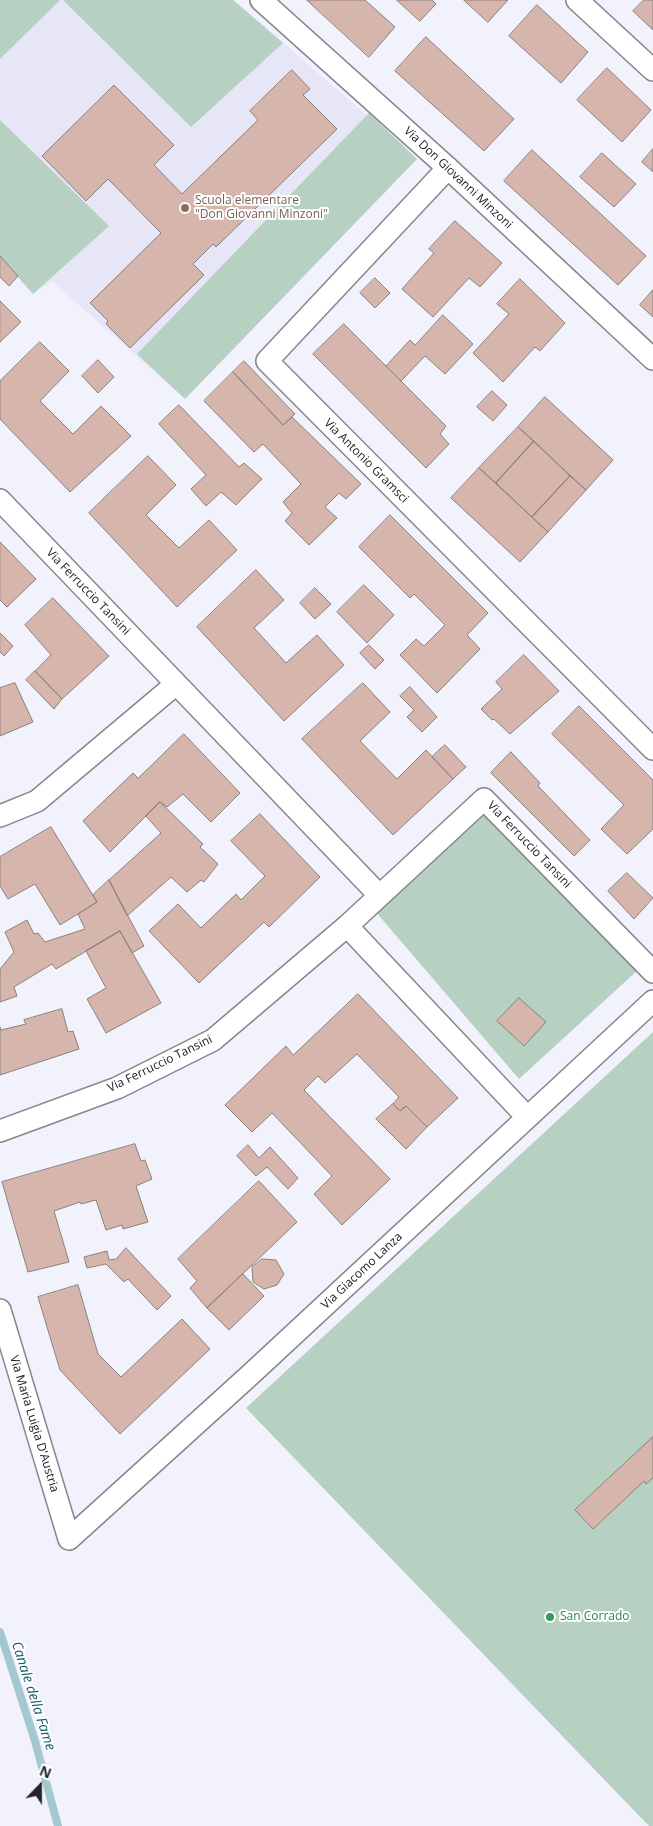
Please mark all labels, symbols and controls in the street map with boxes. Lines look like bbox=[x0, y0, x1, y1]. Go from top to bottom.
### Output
street label: Via Don Giovanni Minzoni bbox=[401, 124, 515, 232]
place label: Scuola elementare "Don Giovanni Minzoni" bbox=[195, 194, 328, 222]
marker: Scuola elementare "Don Giovanni Minzoni" bbox=[179, 202, 191, 214]
street label: Via Antonio Gramsci bbox=[321, 416, 411, 506]
street label: Via Ferruccio Tansini bbox=[43, 546, 133, 638]
street label: Via Ferruccio Tansini bbox=[484, 799, 574, 891]
street label: Via Ferruccio Tansini bbox=[105, 1032, 215, 1096]
street label: Via Giacomo Lanza bbox=[319, 1230, 405, 1312]
street label: Via Maria Luigia D'Austria bbox=[6, 1354, 62, 1494]
place label: San Corrado bbox=[560, 1610, 630, 1624]
marker: San Corrado bbox=[544, 1611, 556, 1623]
water label: Canale della Fame bbox=[7, 1639, 59, 1753]
north arrow bbox=[15, 1761, 65, 1811]
text: N bbox=[37, 1761, 55, 1783]

